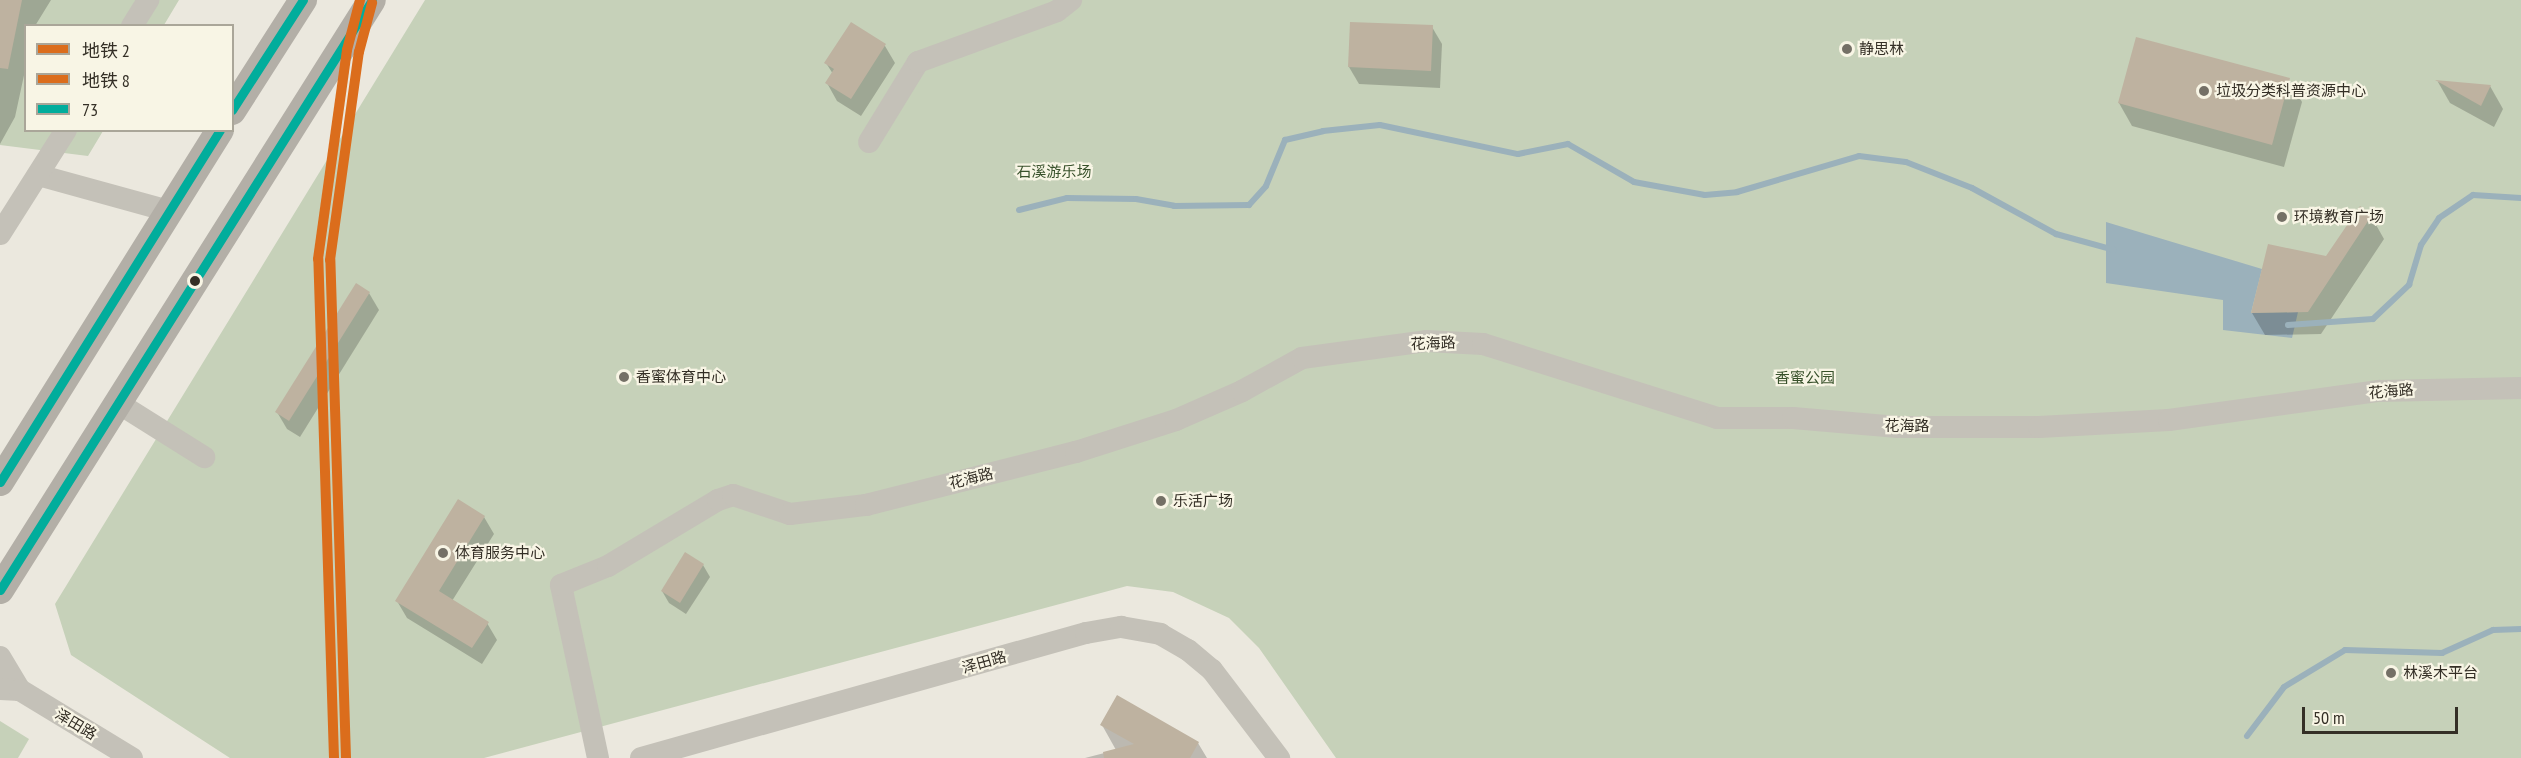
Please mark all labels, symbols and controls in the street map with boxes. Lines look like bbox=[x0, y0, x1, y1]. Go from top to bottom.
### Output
legend bbox=[24, 24, 234, 132]
text: 地铁 2 bbox=[82, 39, 130, 62]
place label: 静思林 bbox=[1859, 40, 1904, 58]
marker: 静思林 bbox=[1840, 42, 1854, 56]
text: 地铁 8 bbox=[82, 69, 130, 92]
place label: 垃圾分类科普资源中心 bbox=[2216, 82, 2366, 100]
marker: 垃圾分类科普资源中心 bbox=[2197, 84, 2211, 98]
text: 73 bbox=[82, 98, 98, 121]
park label: 石溪游乐场 bbox=[1017, 163, 1091, 181]
place label: 环境教育广场 bbox=[2294, 208, 2384, 226]
marker: 环境教育广场 bbox=[2275, 210, 2289, 224]
unlabelled marker bbox=[189, 275, 201, 287]
street label: 花海路 bbox=[1410, 333, 1456, 353]
place label: 香蜜体育中心 bbox=[636, 368, 726, 386]
park label: 香蜜公园 bbox=[1775, 369, 1835, 387]
marker: 香蜜体育中心 bbox=[617, 370, 631, 384]
street label: 花海路 bbox=[2368, 380, 2414, 402]
street label: 花海路 bbox=[1885, 417, 1929, 435]
street label: 花海路 bbox=[947, 464, 995, 492]
place label: 乐活广场 bbox=[1173, 492, 1233, 510]
marker: 乐活广场 bbox=[1154, 494, 1168, 508]
place label: 体育服务中心 bbox=[455, 544, 545, 562]
marker: 体育服务中心 bbox=[436, 546, 450, 560]
street label: 泽田路 bbox=[960, 647, 1008, 677]
place label: 林溪木平台 bbox=[2403, 664, 2478, 682]
marker: 林溪木平台 bbox=[2384, 666, 2398, 680]
scale bar bbox=[2305, 695, 2461, 733]
street label: 泽田路 bbox=[52, 705, 100, 743]
text: 50 m bbox=[2313, 706, 2345, 729]

